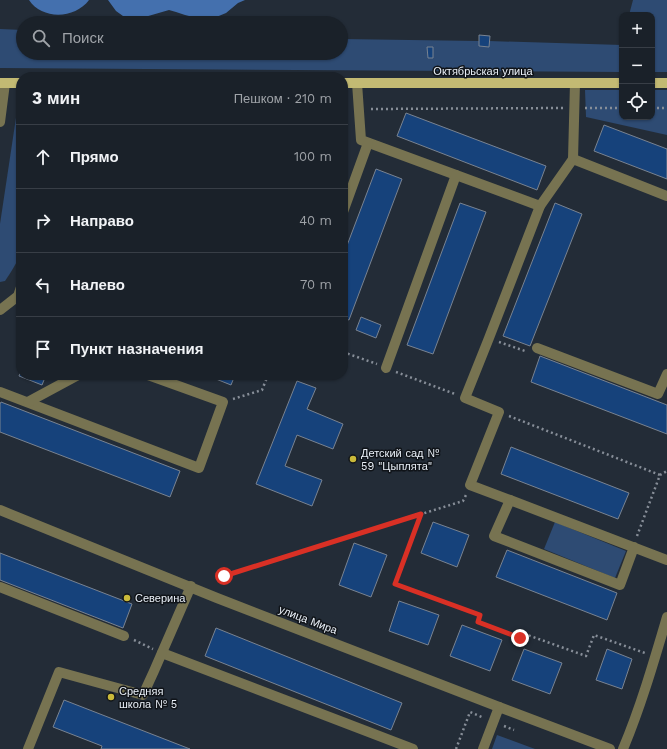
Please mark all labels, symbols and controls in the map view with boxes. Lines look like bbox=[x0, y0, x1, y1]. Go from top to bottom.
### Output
map controls bbox=[619, 12, 655, 120]
button: + bbox=[619, 12, 655, 48]
search box bbox=[16, 16, 348, 60]
icon: search bbox=[30, 27, 52, 49]
text: Поиск bbox=[62, 29, 104, 47]
button: − bbox=[619, 48, 655, 84]
street label: Октябрьская улица bbox=[433, 65, 534, 78]
button: locate bbox=[619, 84, 655, 120]
text: 3 мин bbox=[32, 88, 80, 108]
text: Пешком · 210 m bbox=[234, 91, 332, 106]
icon: ahead bbox=[32, 146, 54, 168]
text: Прямо bbox=[70, 148, 119, 166]
text: 100 m bbox=[294, 149, 332, 164]
icon: right bbox=[32, 210, 54, 232]
text: Направо bbox=[70, 212, 134, 230]
text: 40 m bbox=[299, 213, 332, 228]
icon: left bbox=[32, 274, 54, 296]
text: Налево bbox=[70, 276, 125, 294]
text: 70 m bbox=[300, 277, 332, 292]
icon: arrive bbox=[32, 338, 54, 360]
text: Пункт назначения bbox=[70, 340, 203, 358]
place label: Детский сад № 59 "Цыплята" bbox=[361, 447, 439, 473]
marker: Детский сад № 59 "Цыплята" bbox=[348, 454, 358, 464]
route start bbox=[215, 567, 233, 585]
place label: Северина bbox=[135, 592, 186, 605]
marker: Северина bbox=[122, 593, 132, 603]
street label: улица Мира bbox=[277, 603, 340, 637]
route end bbox=[511, 629, 529, 647]
place label: Средняя школа № 5 bbox=[119, 685, 177, 711]
marker: Средняя школа № 5 bbox=[106, 692, 116, 702]

